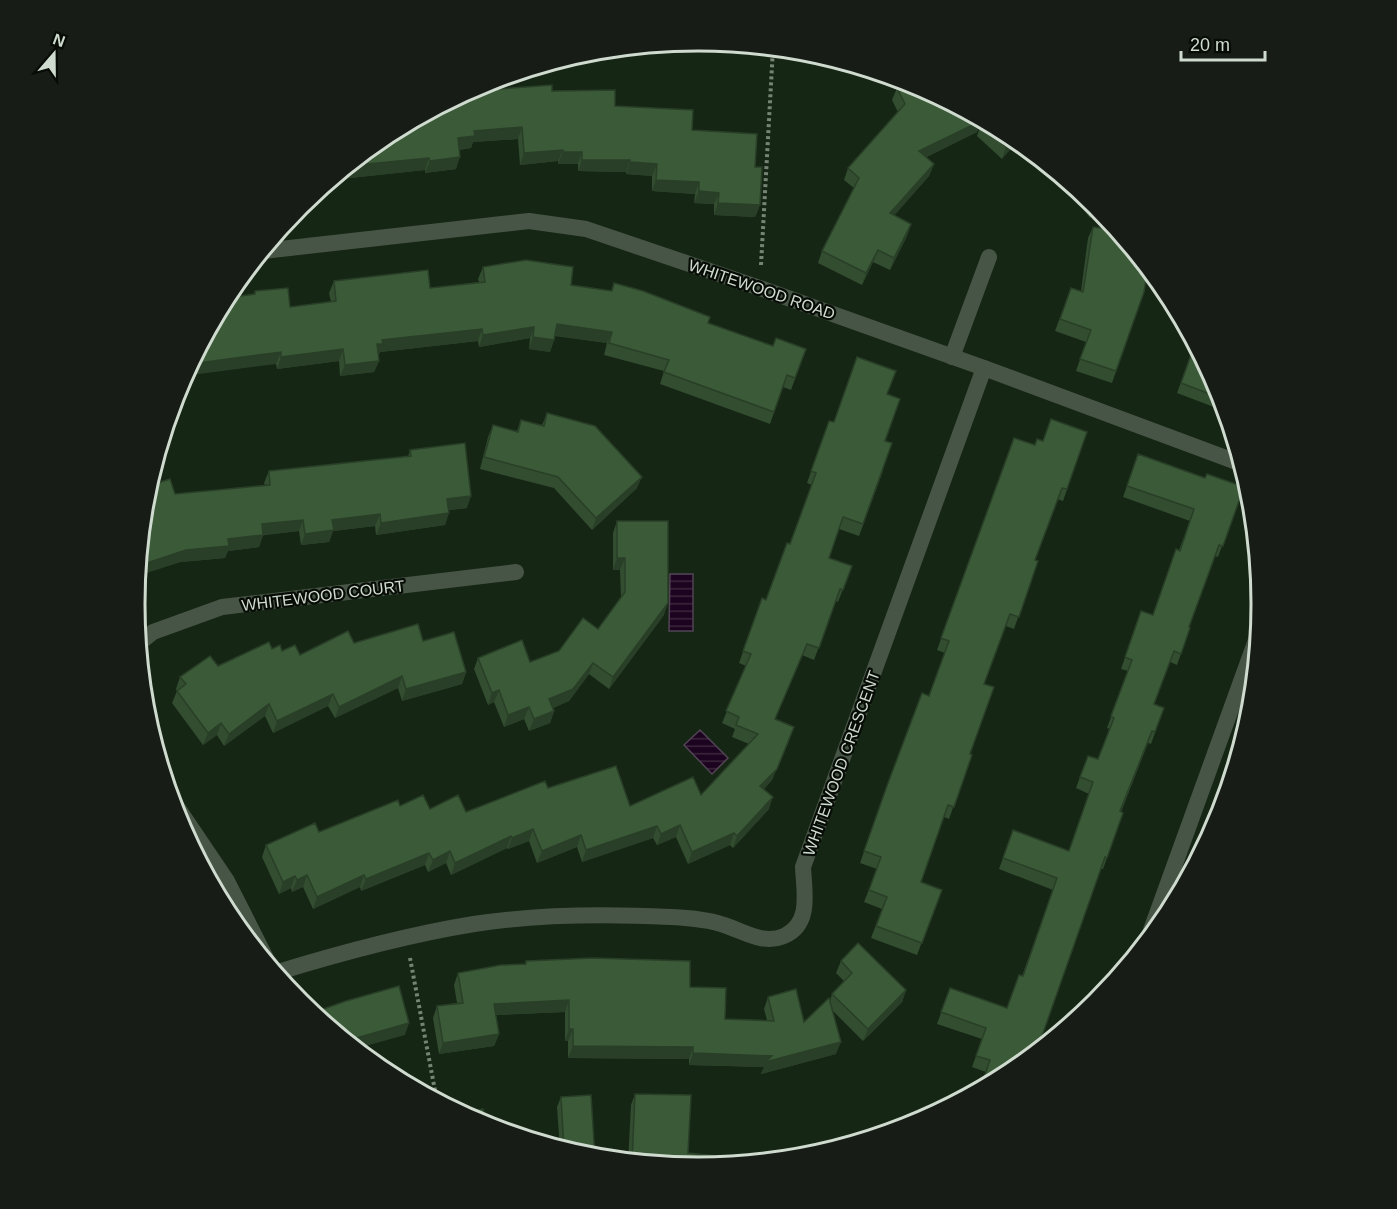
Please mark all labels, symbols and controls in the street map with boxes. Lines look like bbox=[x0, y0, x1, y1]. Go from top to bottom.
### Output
north arrow bbox=[24, 24, 84, 84]
scale bar bbox=[1181, 24, 1265, 62]
text: N bbox=[51, 30, 67, 50]
text: 20 m bbox=[1190, 35, 1230, 55]
street label: WHITEWOOD ROAD bbox=[686, 256, 837, 323]
street label: WHITEWOOD COURT bbox=[241, 577, 406, 614]
street label: WHITEWOOD CRESCENT bbox=[800, 668, 883, 858]

